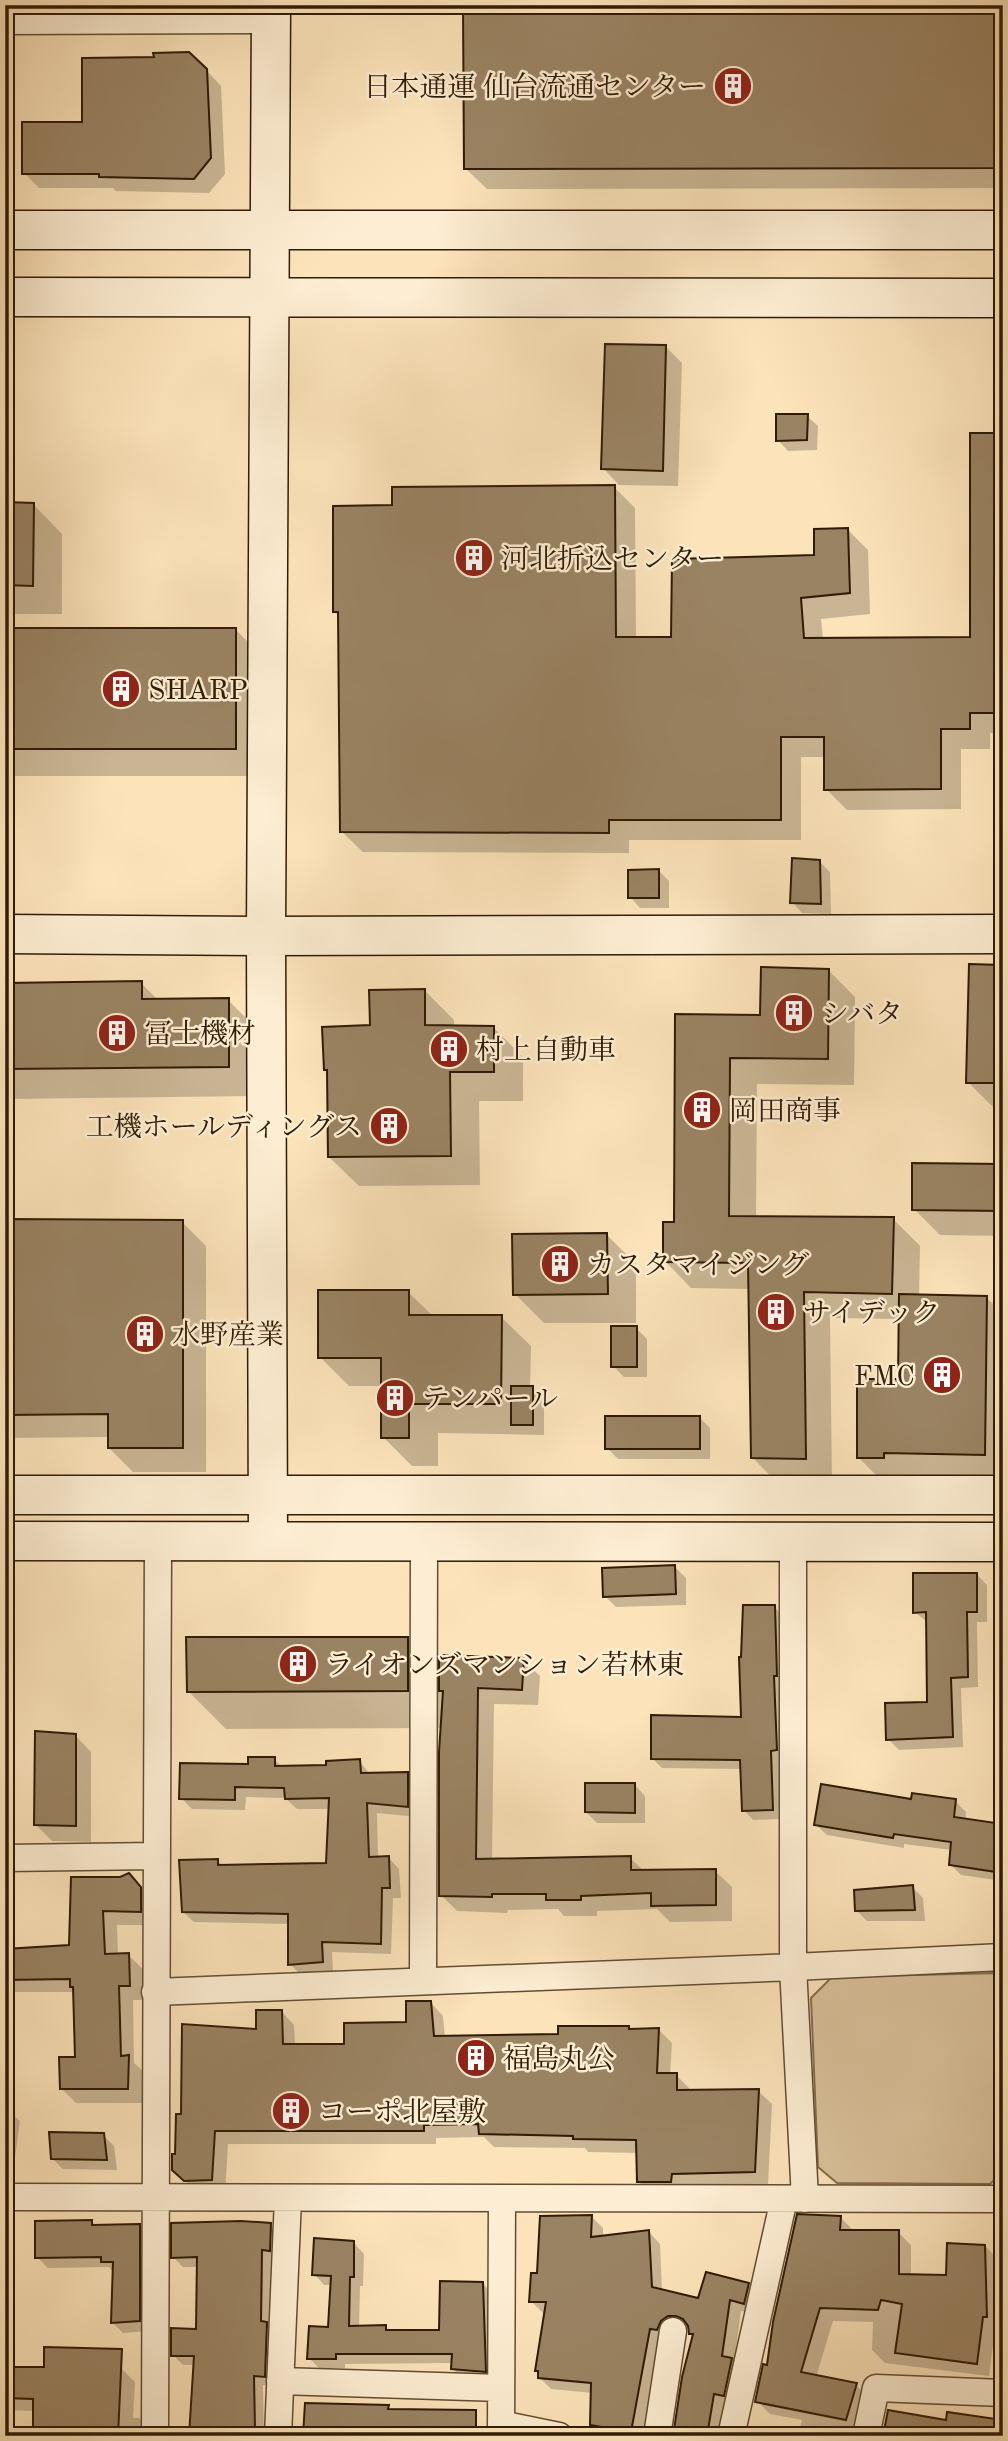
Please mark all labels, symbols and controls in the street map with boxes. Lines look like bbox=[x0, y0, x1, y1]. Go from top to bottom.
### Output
building icon: 日本通運 仙台流通センター bbox=[712, 65, 754, 107]
place label: 日本通運 仙台流通センター bbox=[363, 72, 706, 103]
building icon: 河北折込センター bbox=[453, 537, 495, 579]
place label: 河北折込センター bbox=[501, 544, 724, 575]
building icon: SHARP bbox=[100, 668, 142, 710]
place label: SHARP bbox=[148, 678, 248, 706]
building icon: シバタ bbox=[773, 992, 815, 1034]
place label: シバタ bbox=[821, 1001, 903, 1030]
building icon: 冨士機材 bbox=[96, 1012, 138, 1054]
place label: 冨士機材 bbox=[144, 1019, 256, 1050]
building icon: 村上自動車 bbox=[428, 1028, 470, 1070]
place label: 村上自動車 bbox=[476, 1035, 616, 1066]
building icon: 岡田商事 bbox=[681, 1089, 723, 1131]
place label: 岡田商事 bbox=[729, 1096, 841, 1127]
building icon: 工機ホールディングス bbox=[368, 1105, 410, 1147]
place label: 工機ホールディングス bbox=[86, 1112, 362, 1143]
building icon: カスタマイジング bbox=[539, 1243, 581, 1285]
place label: カスタマイジング bbox=[587, 1251, 809, 1281]
building icon: サイデック bbox=[755, 1291, 797, 1333]
place label: サイデック bbox=[803, 1299, 940, 1329]
building icon: 水野産業 bbox=[124, 1313, 166, 1355]
place label: 水野産業 bbox=[172, 1320, 284, 1351]
building icon: FMC bbox=[921, 1354, 963, 1396]
place label: FMC bbox=[854, 1364, 915, 1392]
building icon: テンパール bbox=[374, 1377, 416, 1419]
place label: テンパール bbox=[422, 1387, 558, 1415]
building icon: ライオンズマンション若林東 bbox=[277, 1643, 319, 1685]
place label: ライオンズマンション若林東 bbox=[325, 1650, 685, 1681]
building icon: 福島丸公 bbox=[455, 2037, 497, 2079]
place label: 福島丸公 bbox=[503, 2044, 615, 2075]
building icon: コーポ北屋敷 bbox=[270, 2090, 312, 2132]
place label: コーポ北屋敷 bbox=[318, 2097, 486, 2128]

